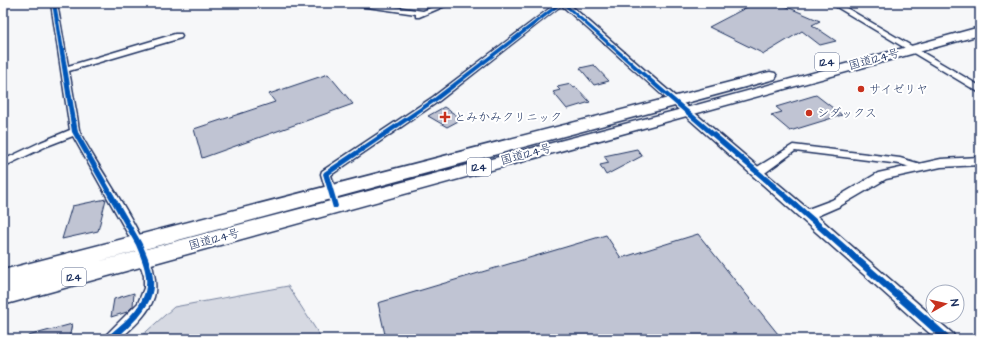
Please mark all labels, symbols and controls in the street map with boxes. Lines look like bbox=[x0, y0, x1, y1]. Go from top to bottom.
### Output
street label: 国道124号 bbox=[847, 44, 902, 74]
road number: 124 bbox=[815, 53, 839, 71]
place label: サイゼリヤ bbox=[869, 81, 928, 98]
marker: サイゼリヤ bbox=[856, 84, 866, 94]
place label: シダックス bbox=[817, 105, 877, 122]
marker: シダックス bbox=[804, 108, 814, 118]
place label: とみかみクリニック bbox=[454, 109, 562, 126]
marker: とみかみクリニック bbox=[439, 111, 451, 123]
street label: 国道124号 bbox=[499, 139, 554, 169]
road number: 124 bbox=[467, 158, 491, 176]
street label: 国道124号 bbox=[187, 224, 242, 254]
road number: 124 bbox=[62, 268, 86, 286]
north arrow bbox=[925, 284, 965, 324]
text: N bbox=[946, 298, 962, 307]

